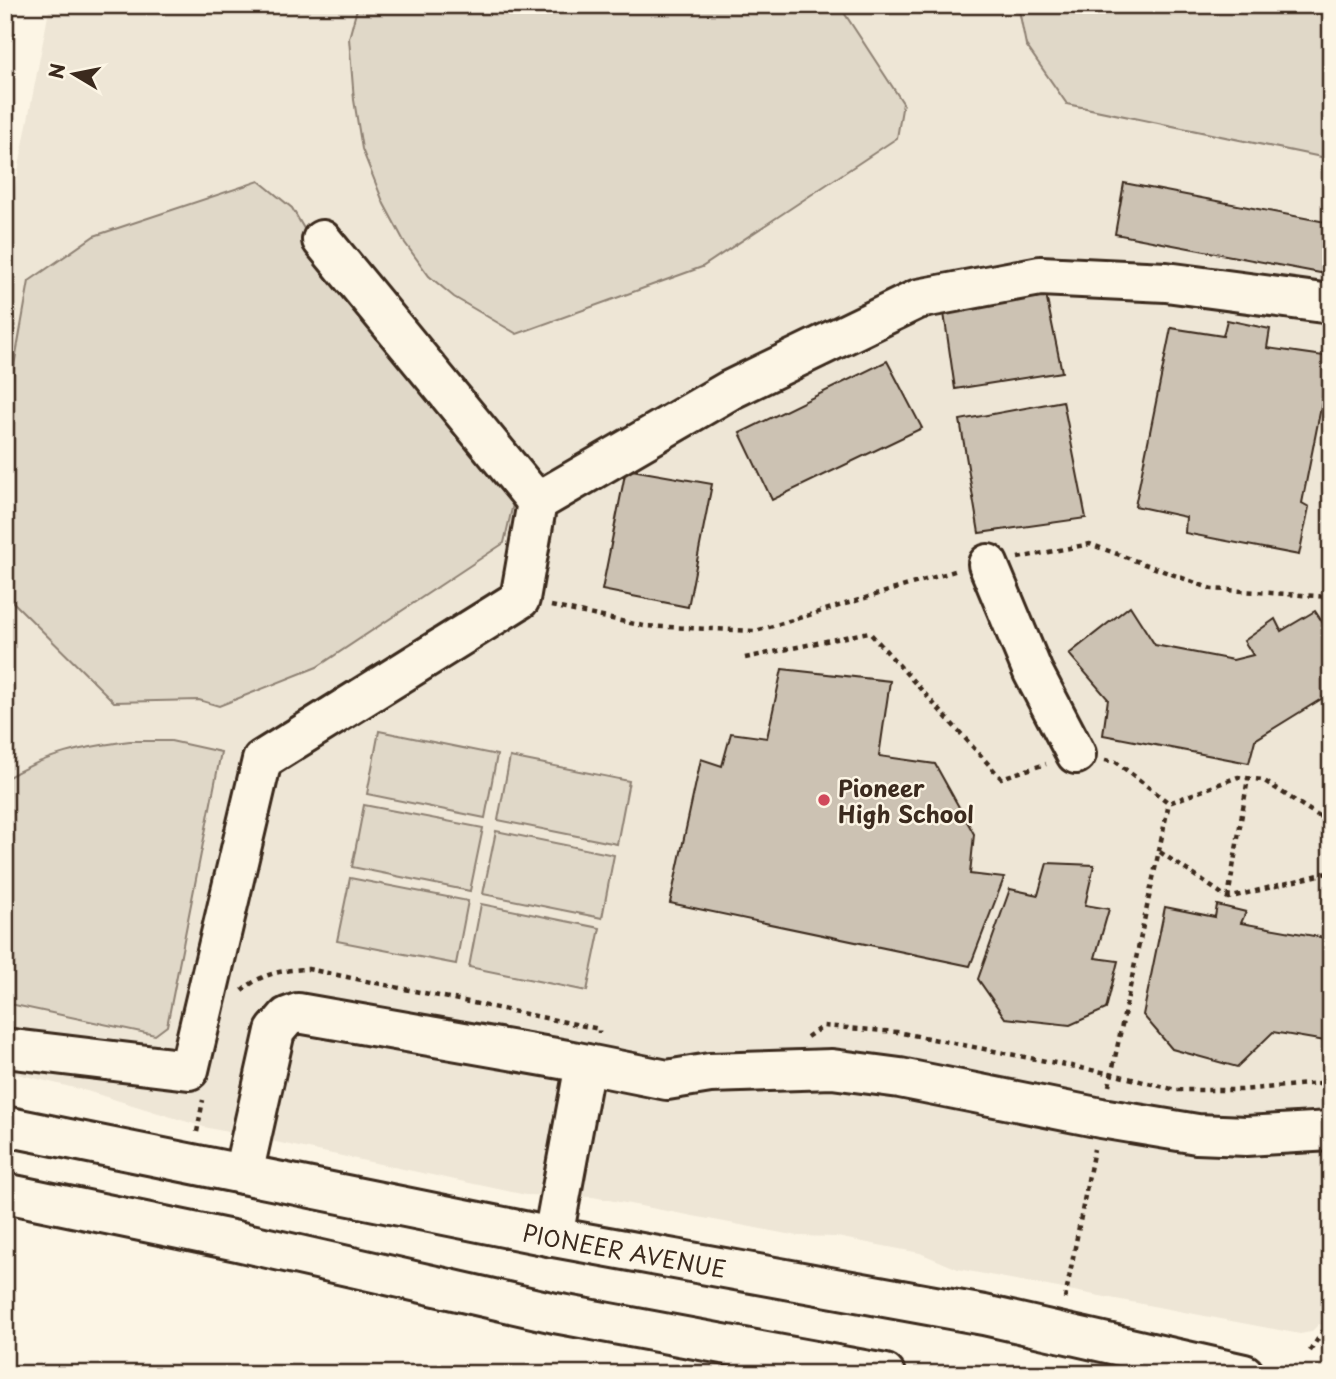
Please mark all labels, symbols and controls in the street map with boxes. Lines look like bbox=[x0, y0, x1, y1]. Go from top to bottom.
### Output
north arrow bbox=[38, 38, 108, 108]
text: N bbox=[41, 61, 71, 81]
place label: Pioneer High School bbox=[838, 770, 974, 831]
marker: Pioneer High School bbox=[816, 792, 832, 808]
street label: PIONEER AVENUE bbox=[520, 1214, 729, 1286]

